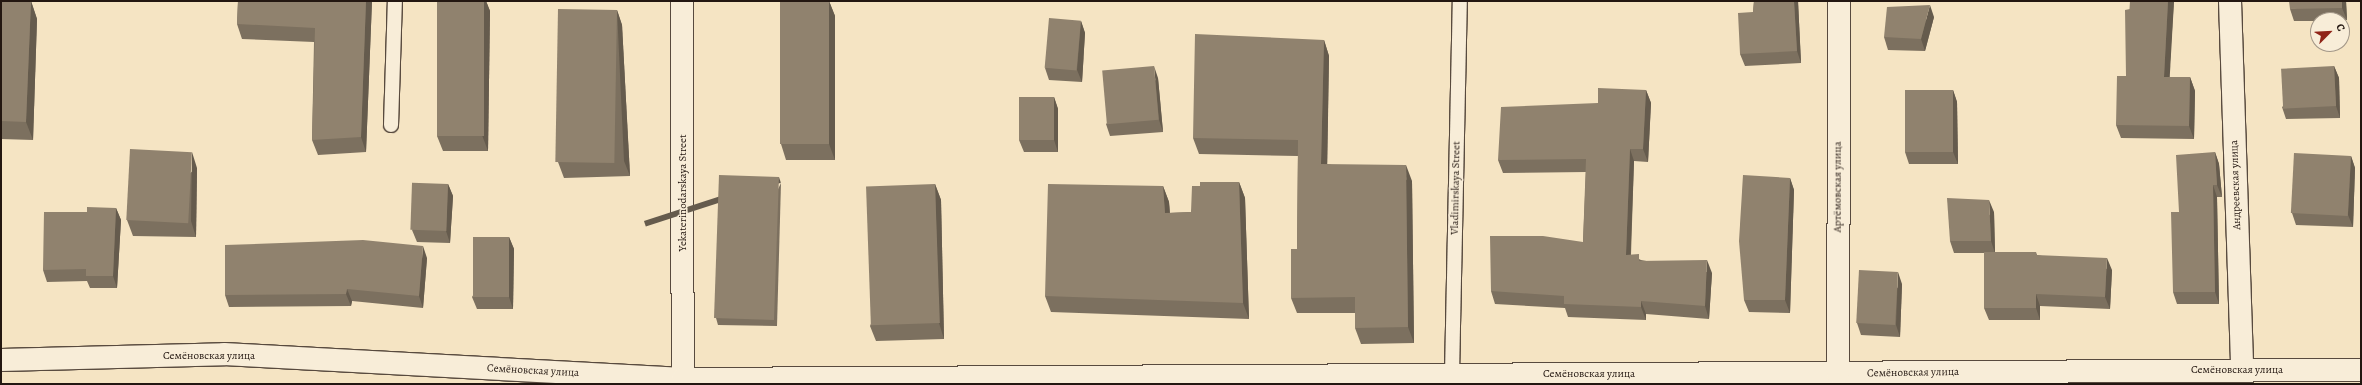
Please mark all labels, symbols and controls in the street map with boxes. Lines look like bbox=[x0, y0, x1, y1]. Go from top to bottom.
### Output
north arrow bbox=[2310, 12, 2350, 52]
text: С bbox=[2332, 21, 2349, 33]
street label: Yekaterinodarskaya Street bbox=[676, 134, 690, 252]
street label: Андреевская улица bbox=[2228, 140, 2244, 230]
street label: Vladimirskaya Street bbox=[1449, 141, 1463, 235]
street label: Артёмовская улица bbox=[1831, 142, 1845, 232]
street label: Семёновская улица bbox=[163, 349, 255, 363]
street label: Семёновская улица bbox=[487, 362, 579, 380]
street label: Семёновская улица bbox=[2191, 363, 2283, 377]
street label: Семёновская улица bbox=[1867, 366, 1959, 380]
street label: Семёновская улица bbox=[1543, 367, 1635, 381]

